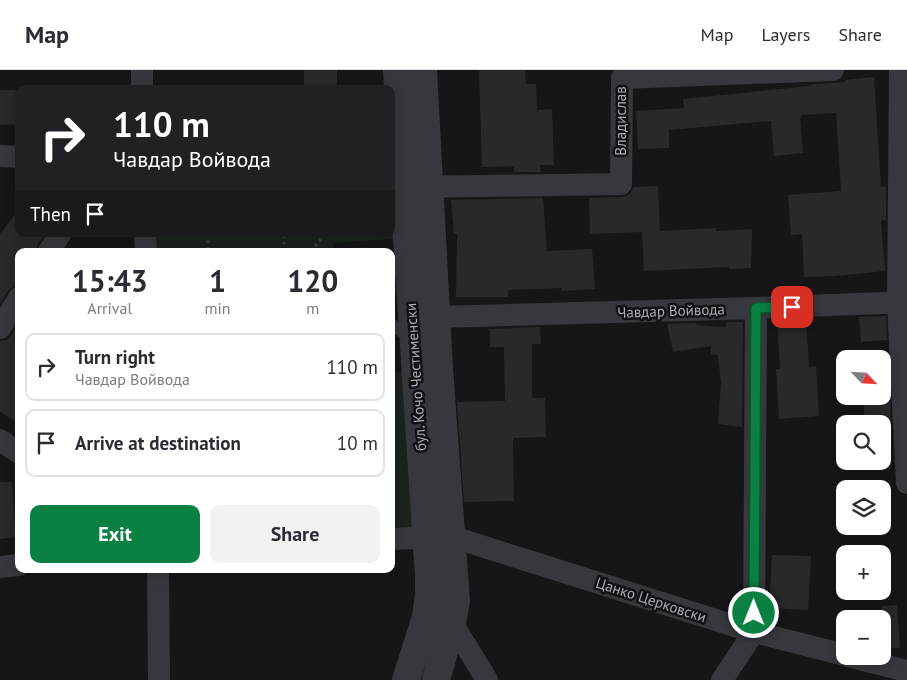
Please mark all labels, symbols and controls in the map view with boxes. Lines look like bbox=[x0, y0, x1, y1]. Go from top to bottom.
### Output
text: Map bbox=[25, 19, 69, 50]
text: Map bbox=[701, 23, 733, 46]
text: Layers bbox=[761, 23, 810, 46]
text: Share bbox=[838, 23, 882, 46]
street label: Владислав bbox=[611, 86, 630, 156]
text: 110 m bbox=[113, 101, 210, 147]
icon: right bbox=[30, 105, 95, 170]
text: Чавдар Войвода bbox=[113, 145, 271, 173]
icon: arrive bbox=[81, 200, 109, 228]
text: Then bbox=[30, 202, 71, 226]
text: 15:43 bbox=[72, 261, 148, 300]
text: 1 bbox=[209, 261, 226, 300]
text: 120 bbox=[287, 261, 338, 300]
pin bbox=[771, 286, 813, 328]
icon: arrive bbox=[778, 293, 806, 321]
text: Arrival bbox=[87, 298, 132, 318]
text: min bbox=[205, 298, 231, 318]
text: m bbox=[306, 298, 319, 318]
street label: Чавдар Войвода bbox=[617, 299, 725, 322]
street label: бул. Кочо Честименски bbox=[401, 302, 430, 452]
text: Turn right bbox=[75, 345, 155, 369]
north arrow bbox=[836, 350, 891, 405]
map controls bbox=[836, 350, 891, 665]
icon: right bbox=[32, 353, 60, 381]
text: 110 m bbox=[326, 355, 378, 379]
text: Чавдар Войвода bbox=[75, 369, 190, 389]
button: search bbox=[836, 415, 891, 470]
icon: arrive bbox=[32, 429, 60, 457]
text: Arrive at destination bbox=[75, 431, 241, 455]
text: 10 m bbox=[337, 431, 378, 455]
button: layers bbox=[836, 480, 891, 535]
button: Exit bbox=[30, 505, 200, 563]
button: Share bbox=[210, 505, 380, 563]
button: + bbox=[836, 545, 891, 600]
street label: Цанко Церковски bbox=[593, 573, 709, 626]
position arrow bbox=[727, 586, 779, 638]
button: − bbox=[836, 610, 891, 665]

